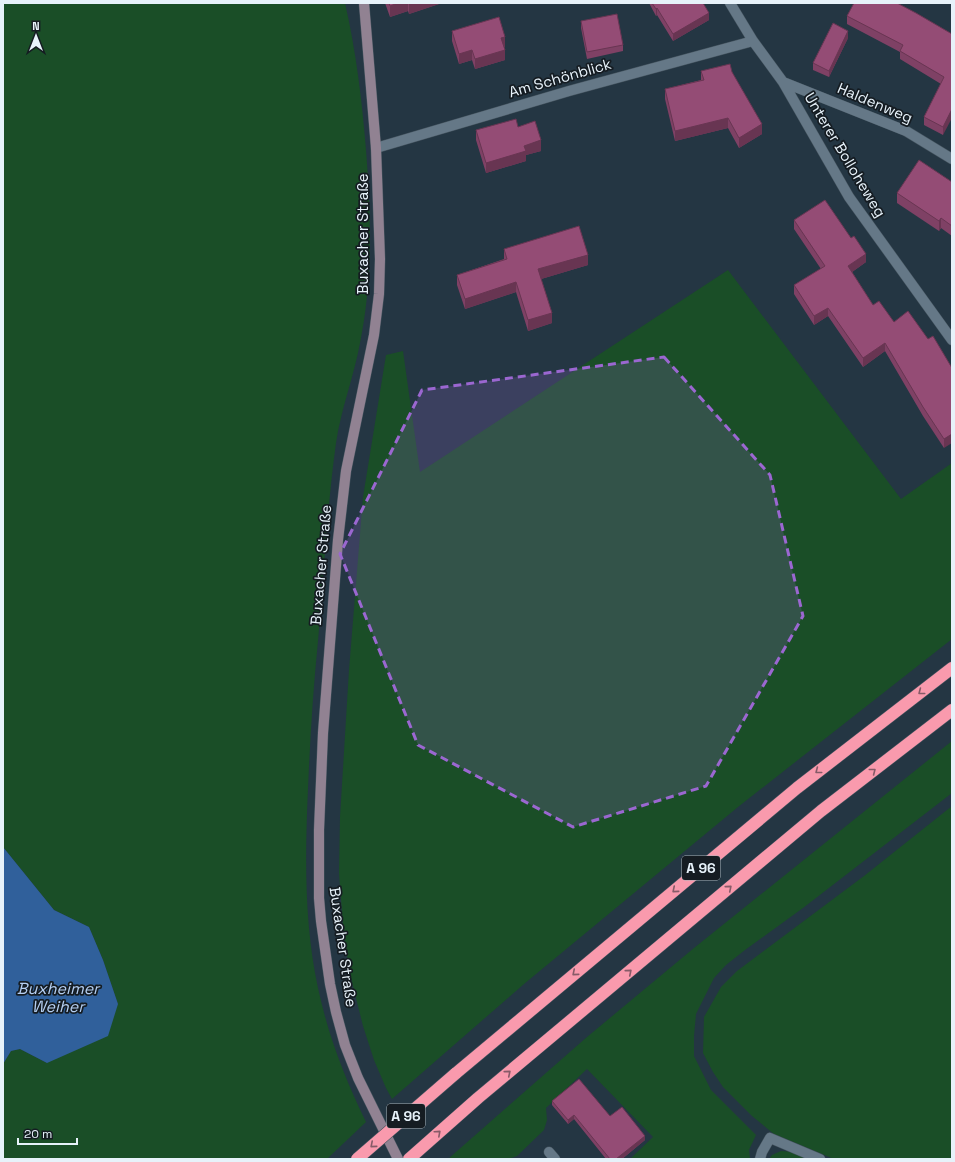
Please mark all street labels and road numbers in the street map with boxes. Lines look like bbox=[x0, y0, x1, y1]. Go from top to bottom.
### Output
street label: Am Schönblick bbox=[506, 54, 613, 101]
street label: Haldenweg bbox=[835, 78, 916, 127]
street label: Unterer Bolloheweg bbox=[801, 89, 890, 221]
street label: Buxacher Straße bbox=[353, 173, 372, 295]
street label: Buxacher Straße bbox=[306, 504, 335, 626]
road number: A 96 bbox=[682, 856, 720, 880]
street label: Buxacher Straße bbox=[326, 886, 361, 1008]
road number: A 96 bbox=[387, 1104, 425, 1128]

